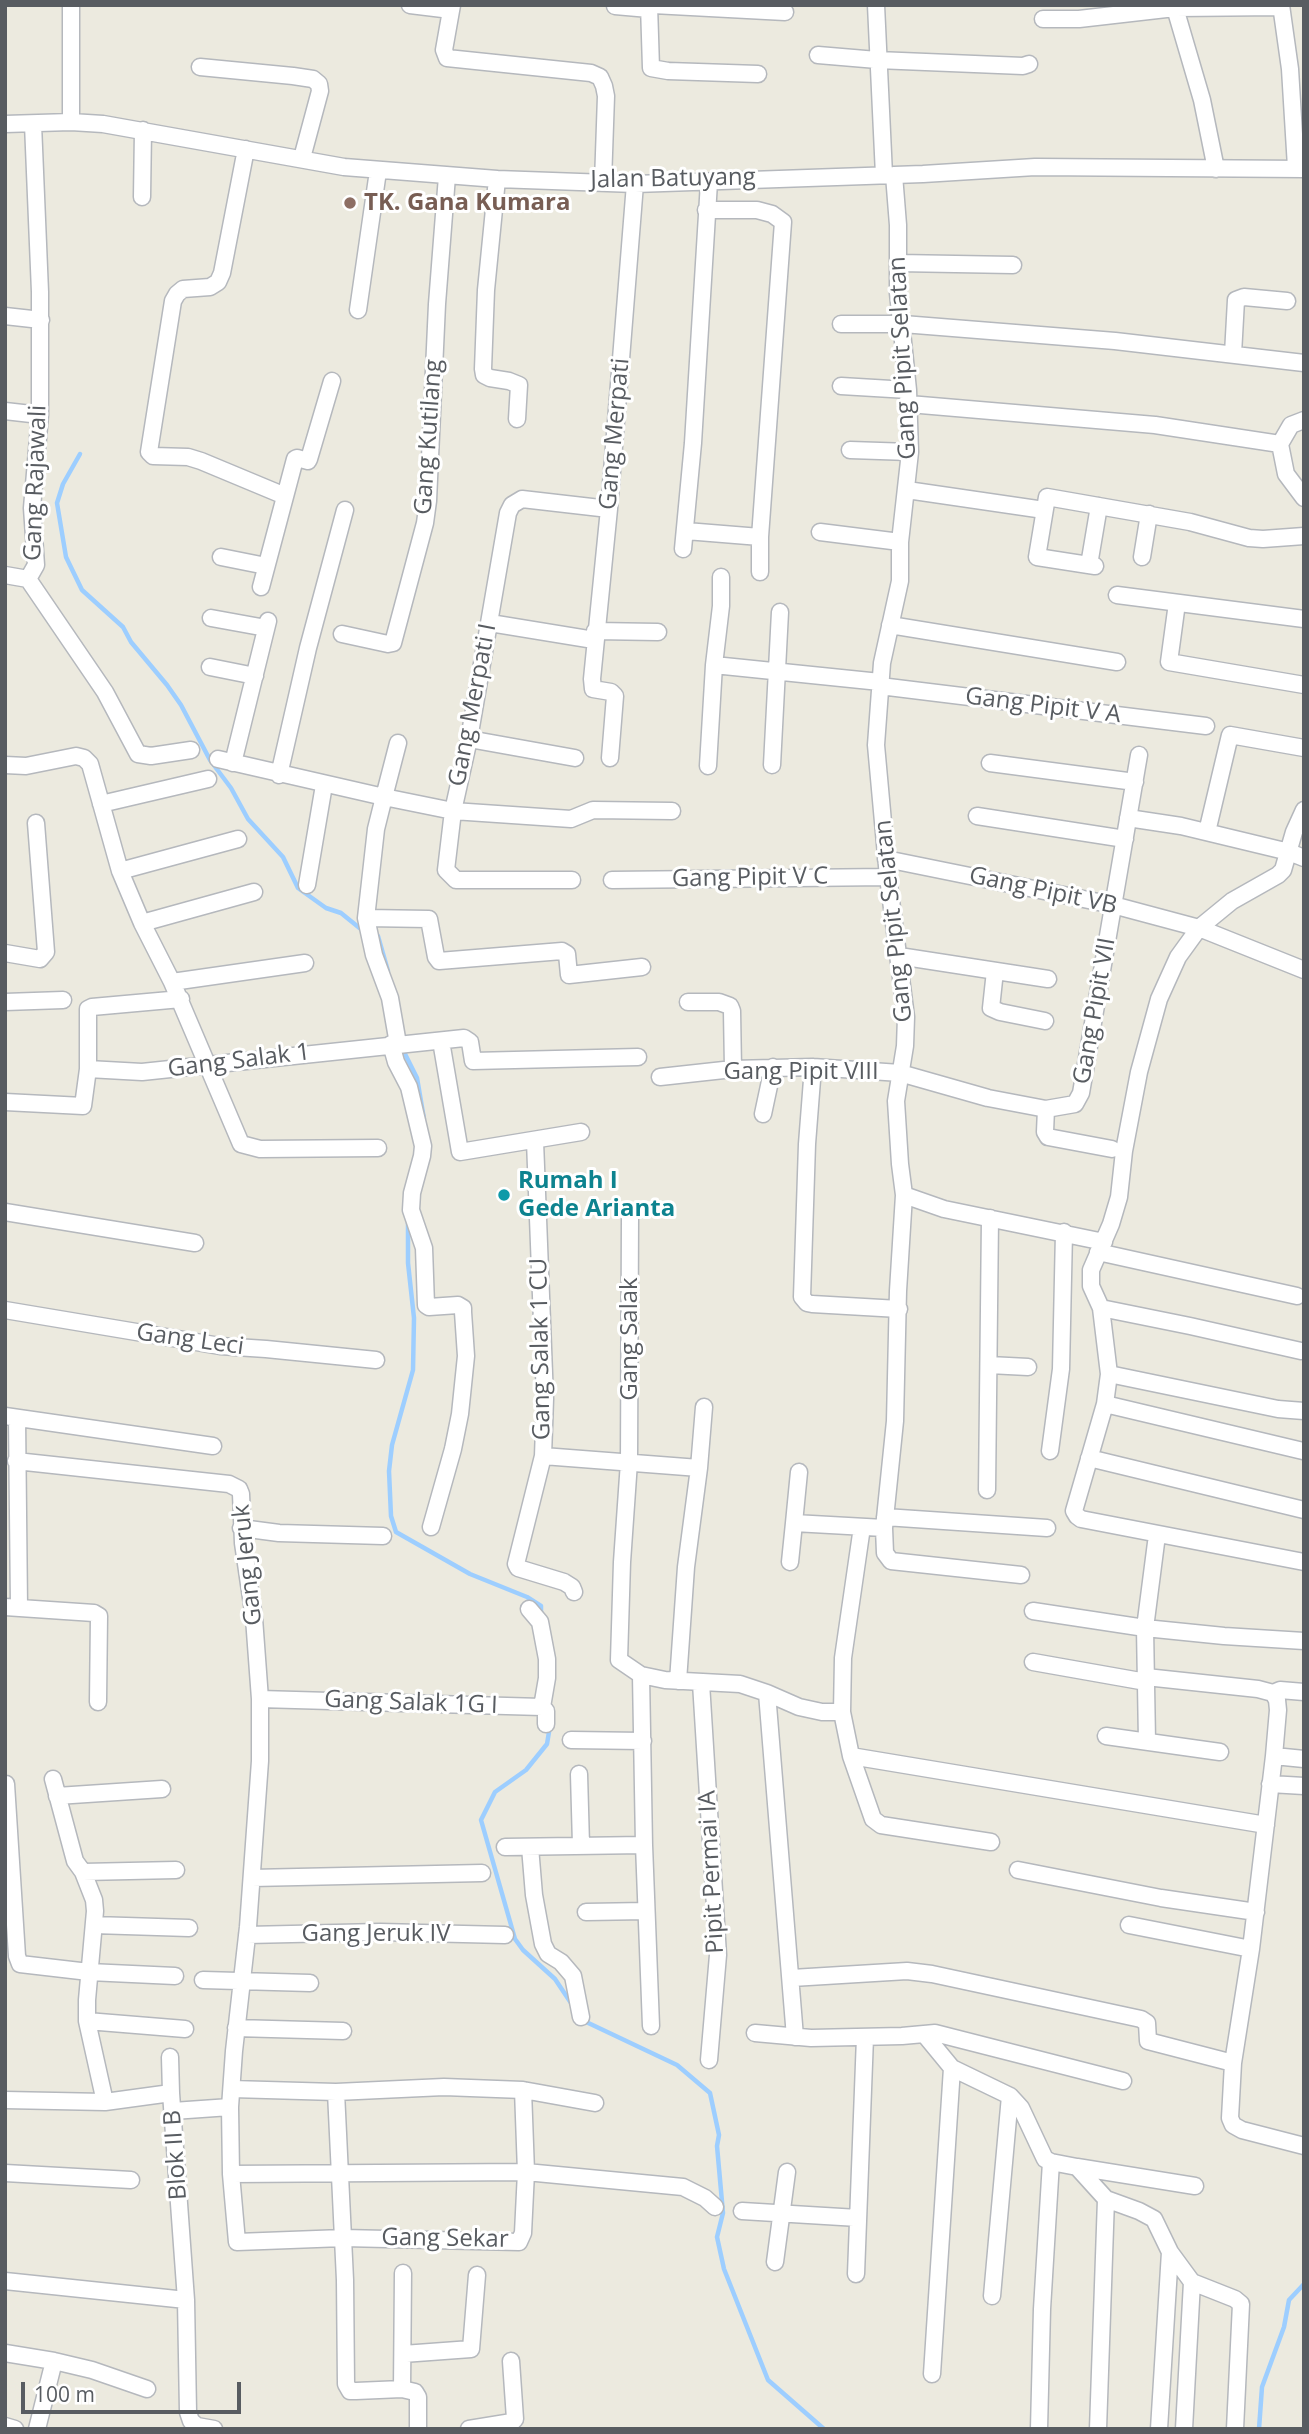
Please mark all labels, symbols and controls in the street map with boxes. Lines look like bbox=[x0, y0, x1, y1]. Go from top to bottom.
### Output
street label: Jalan Batuyang bbox=[590, 163, 756, 195]
place label: TK. Gana Kumara bbox=[364, 189, 570, 217]
marker: TK. Gana Kumara bbox=[342, 195, 358, 211]
street label: Gang Pipit Selatan bbox=[883, 256, 923, 460]
street label: Gang Merpati bbox=[594, 357, 636, 511]
street label: Gang Kutilang bbox=[409, 358, 449, 516]
street label: Gang Rajawali bbox=[19, 404, 53, 562]
street label: Gang Merpati I bbox=[443, 621, 503, 789]
street label: Gang Pipit V A bbox=[964, 682, 1122, 730]
street label: Gang Pipit Selatan bbox=[869, 818, 919, 1024]
street label: Gang Pipit VB bbox=[966, 861, 1120, 921]
street label: Gang Pipit V C bbox=[672, 862, 828, 894]
street label: Gang Pipit VII bbox=[1068, 935, 1122, 1087]
street label: Gang Salak 1 bbox=[166, 1038, 312, 1084]
street label: Gang Pipit VIII bbox=[723, 1058, 879, 1086]
place label: Rumah I Gede Arianta bbox=[518, 1167, 675, 1223]
marker: Rumah I Gede Arianta bbox=[496, 1187, 512, 1203]
street label: Gang Salak 1 CU bbox=[525, 1258, 557, 1440]
street label: Gang Salak bbox=[616, 1277, 644, 1401]
street label: Gang Leci bbox=[134, 1318, 246, 1362]
street label: Gang Jeruk bbox=[227, 1503, 269, 1627]
street label: Gang Salak 1G I bbox=[324, 1686, 498, 1720]
street label: Pipit Permai IA bbox=[693, 1790, 731, 1954]
street label: Gang Jeruk IV bbox=[301, 1920, 451, 1948]
street label: Blok II B bbox=[158, 2109, 194, 2201]
street label: Gang Sekar bbox=[381, 2223, 509, 2255]
scale bar bbox=[24, 2368, 245, 2412]
text: 100 m bbox=[34, 2380, 95, 2408]

